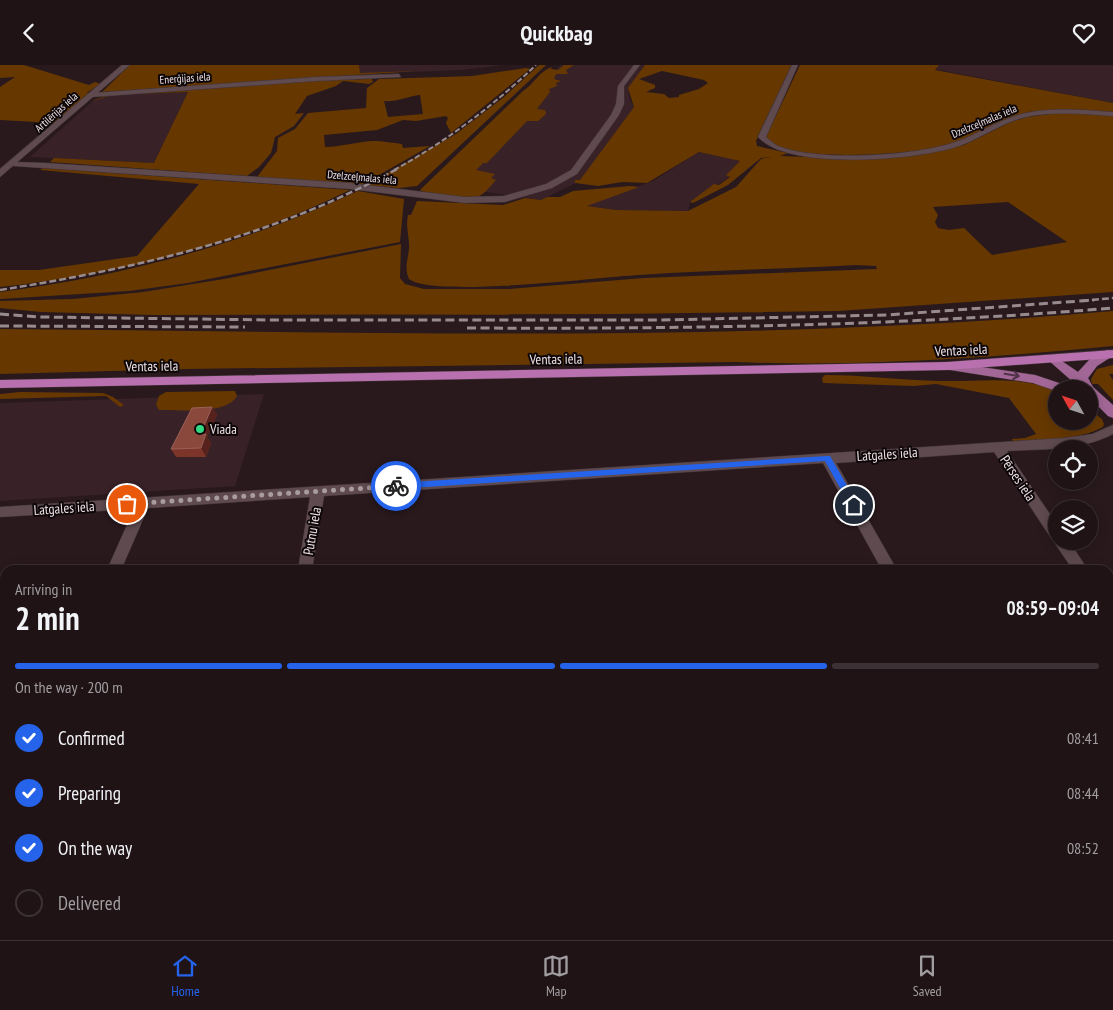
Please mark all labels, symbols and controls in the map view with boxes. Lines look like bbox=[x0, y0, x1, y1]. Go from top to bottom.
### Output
icon: back bbox=[15, 19, 43, 47]
text: Quickbag bbox=[520, 19, 593, 47]
icon: heart bbox=[1070, 19, 1098, 47]
street label: Enerģijas iela bbox=[159, 69, 211, 87]
street label: Artilērijas iela bbox=[32, 89, 80, 135]
street label: Dzelzceļmalas iela bbox=[949, 101, 1019, 141]
street label: Dzelzceļmalas iela bbox=[327, 167, 397, 187]
street label: Ventas iela bbox=[933, 340, 988, 360]
street label: Ventas iela bbox=[529, 350, 582, 368]
street label: Ventas iela bbox=[125, 357, 178, 375]
one-way arrow bbox=[1004, 370, 1020, 380]
north arrow bbox=[1048, 380, 1098, 430]
map controls bbox=[1048, 380, 1098, 550]
place label: Viada bbox=[209, 420, 237, 438]
marker: Viada bbox=[194, 423, 206, 435]
button: locate bbox=[1048, 440, 1098, 490]
street label: Latgales iela bbox=[856, 443, 918, 465]
street label: Pērses iela bbox=[996, 452, 1040, 504]
courier bbox=[371, 461, 421, 511]
icon: bike bbox=[382, 472, 410, 500]
pin bbox=[106, 483, 148, 525]
pin bbox=[833, 484, 875, 526]
icon: bag bbox=[113, 490, 141, 518]
icon: home bbox=[840, 491, 868, 519]
street label: Latgales iela bbox=[33, 497, 95, 519]
button: layers bbox=[1048, 500, 1098, 550]
street label: Putnu iela bbox=[299, 505, 325, 557]
text: Arriving in bbox=[15, 579, 72, 599]
text: 08:59–09:04 bbox=[1006, 596, 1099, 620]
text: 2 min bbox=[15, 597, 80, 639]
text: On the way · 200 m bbox=[15, 677, 123, 697]
icon: check bbox=[15, 724, 43, 752]
text: Confirmed bbox=[58, 726, 125, 750]
text: 08:41 bbox=[1067, 728, 1099, 748]
icon: check bbox=[15, 779, 43, 807]
text: Preparing bbox=[58, 781, 121, 805]
text: 08:44 bbox=[1067, 783, 1099, 803]
icon: check bbox=[15, 834, 43, 862]
text: On the way bbox=[58, 836, 132, 860]
text: 08:52 bbox=[1067, 838, 1099, 858]
text: Delivered bbox=[58, 891, 121, 915]
tab: Home bbox=[171, 952, 200, 1000]
tab: Map bbox=[542, 952, 570, 1000]
tab: Saved bbox=[913, 952, 942, 1000]

